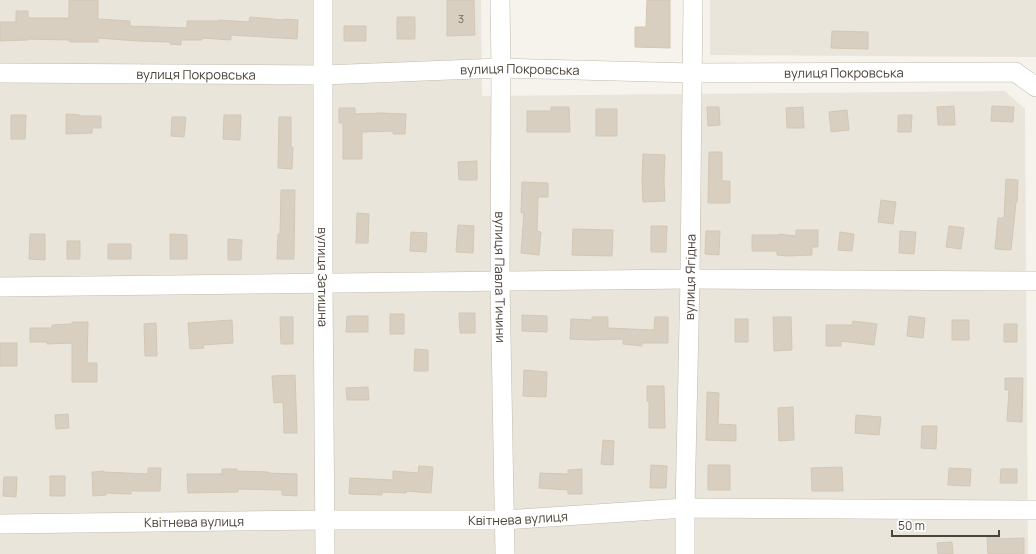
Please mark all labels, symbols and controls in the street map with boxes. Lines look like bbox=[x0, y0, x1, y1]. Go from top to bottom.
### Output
house number: 3 bbox=[458, 11, 464, 26]
street label: вулиця Покровська bbox=[460, 59, 580, 79]
street label: вулиця Покровська bbox=[784, 63, 904, 82]
street label: вулиця Покровська bbox=[136, 65, 256, 84]
street label: вулиця Павла Тичини bbox=[491, 211, 510, 343]
street label: вулиця Затишна bbox=[314, 227, 332, 327]
street label: вулиця Ягідна bbox=[680, 234, 699, 320]
street label: Квітнева вулиця bbox=[468, 507, 568, 529]
street label: Квітнева вулиця bbox=[144, 512, 244, 531]
scale bar bbox=[892, 512, 999, 538]
text: 50 m bbox=[898, 517, 925, 534]

